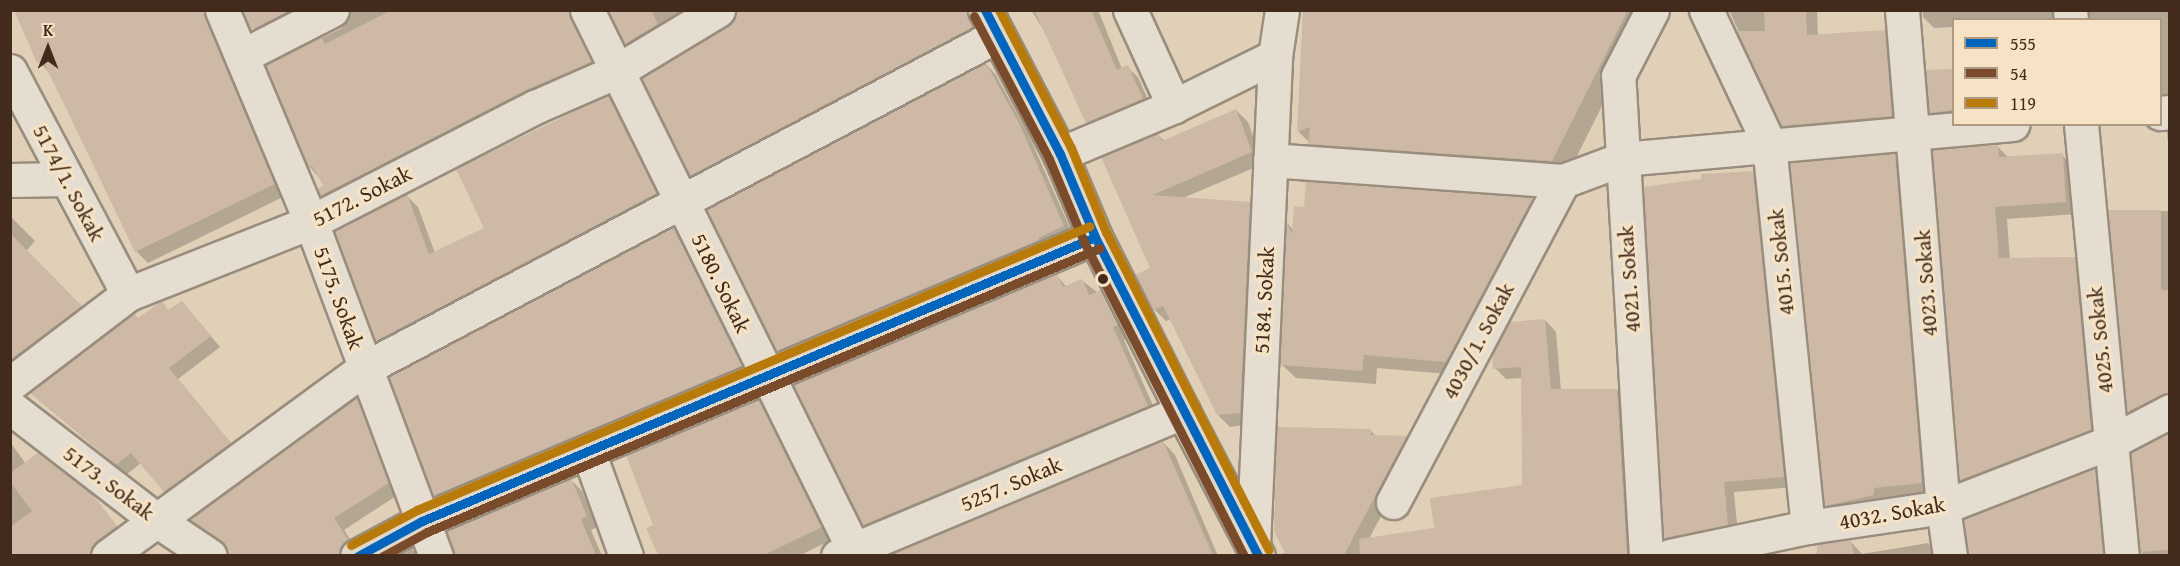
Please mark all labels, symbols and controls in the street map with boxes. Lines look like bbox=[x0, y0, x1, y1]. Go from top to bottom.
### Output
north arrow bbox=[18, 18, 78, 78]
text: K bbox=[43, 18, 53, 42]
legend bbox=[1952, 18, 2162, 126]
text: 555 bbox=[2010, 30, 2036, 57]
text: 54 bbox=[2010, 60, 2027, 87]
text: 119 bbox=[2010, 90, 2036, 117]
street label: 5174/1. Sokak bbox=[27, 120, 111, 246]
street label: 5172. Sokak bbox=[308, 160, 416, 232]
street label: 4015. Sokak bbox=[1762, 207, 1800, 317]
street label: 4021. Sokak bbox=[1612, 225, 1646, 333]
street label: 5180. Sokak bbox=[686, 229, 756, 337]
street label: 4023. Sokak bbox=[1909, 229, 1943, 337]
street label: 5175. Sokak bbox=[308, 243, 370, 353]
street label: 5184. Sokak bbox=[1248, 246, 1280, 354]
unlabelled marker bbox=[1097, 273, 1109, 285]
street label: 4030/1. Sokak bbox=[1436, 278, 1520, 404]
street label: 4025. Sokak bbox=[2081, 285, 2119, 395]
street label: 5173. Sokak bbox=[58, 440, 160, 526]
street label: 5257. Sokak bbox=[956, 451, 1066, 517]
street label: 4032. Sokak bbox=[1837, 491, 1947, 535]

